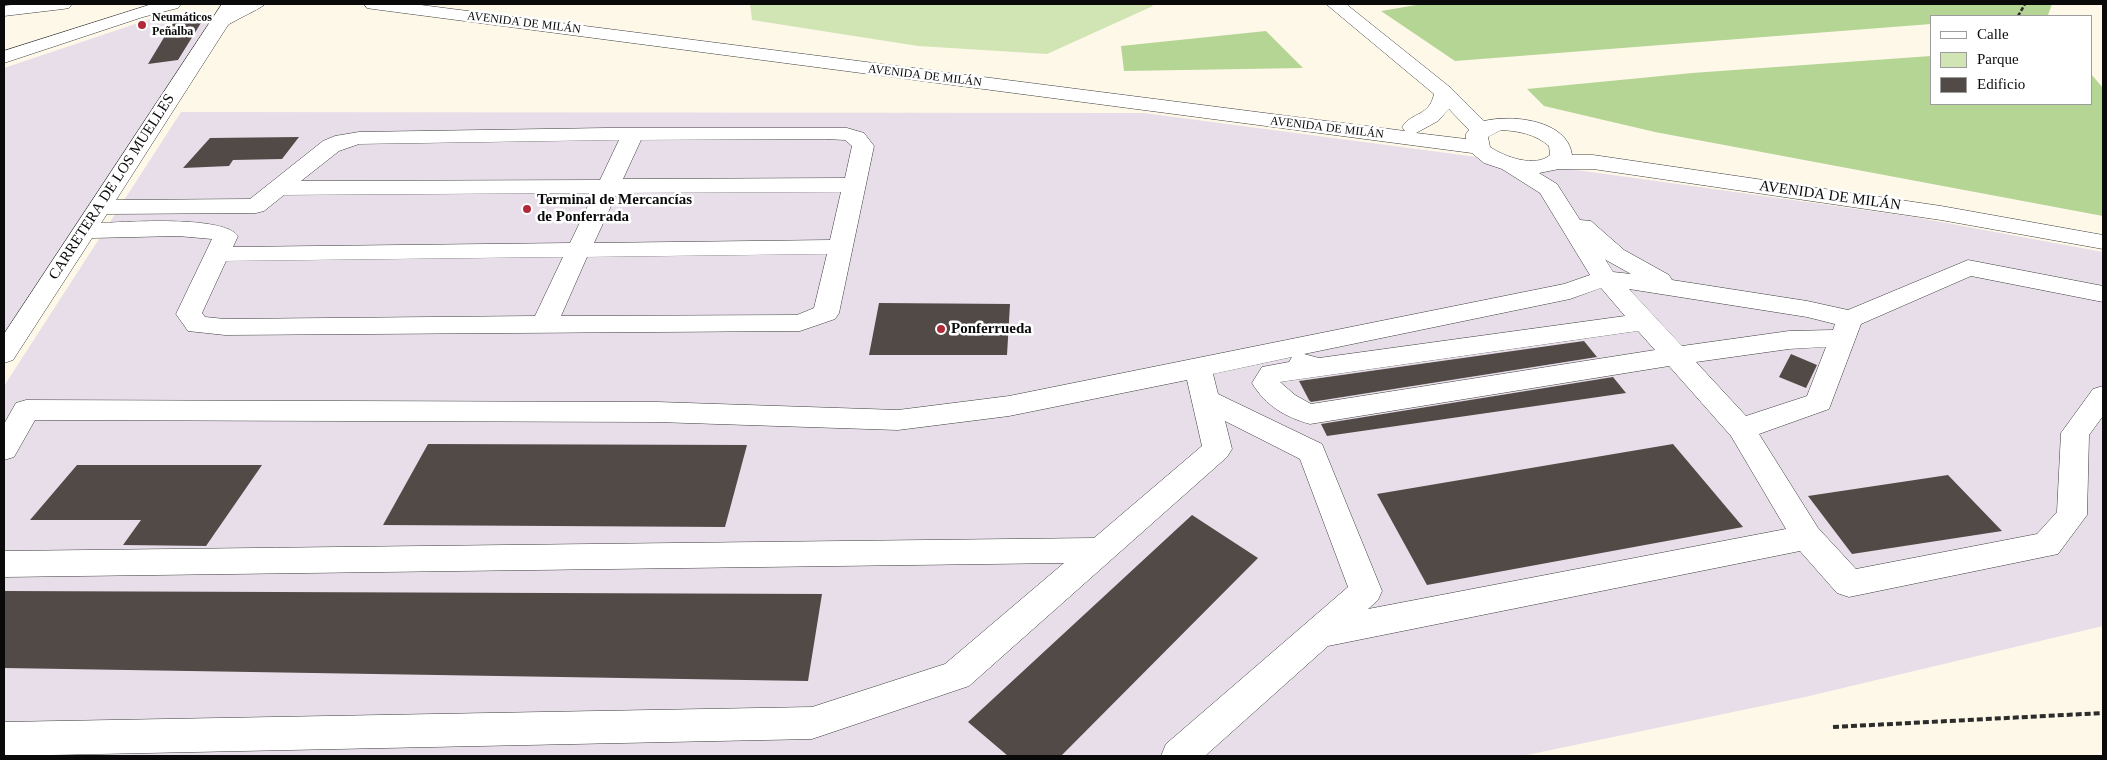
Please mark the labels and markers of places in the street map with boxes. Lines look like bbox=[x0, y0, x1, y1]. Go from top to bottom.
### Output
place label: Neumáticos Peñalba bbox=[152, 11, 212, 39]
marker: Neumáticos Peñalba bbox=[136, 19, 148, 31]
place label: Terminal de Mercancías de Ponferrada bbox=[537, 191, 692, 226]
marker: Terminal de Mercancías de Ponferrada bbox=[521, 203, 533, 215]
place label: Ponferrueda bbox=[951, 320, 1032, 338]
marker: Ponferrueda bbox=[935, 323, 947, 335]

